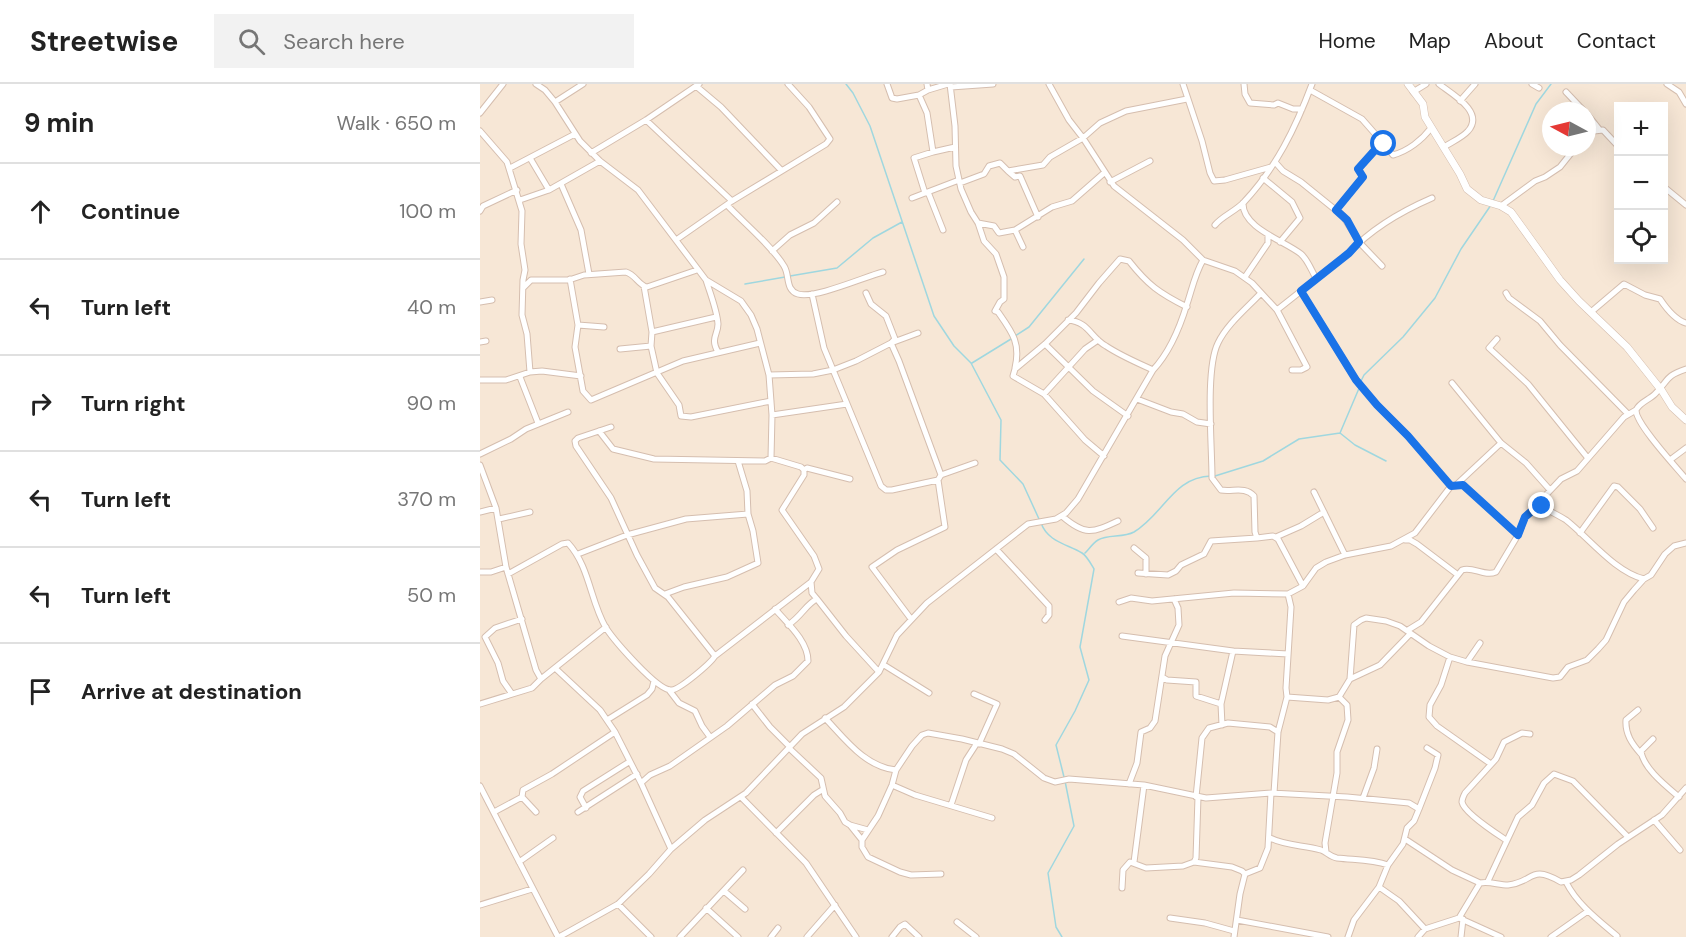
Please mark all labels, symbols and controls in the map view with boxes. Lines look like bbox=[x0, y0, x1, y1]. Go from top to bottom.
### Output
search box bbox=[214, 14, 634, 68]
text: Streetwise bbox=[30, 23, 178, 60]
icon: search bbox=[235, 25, 268, 58]
text: Search here bbox=[283, 27, 405, 56]
text: Home bbox=[1318, 27, 1376, 55]
text: Map bbox=[1409, 27, 1451, 55]
text: About bbox=[1484, 27, 1544, 55]
text: Contact bbox=[1577, 27, 1656, 55]
north arrow bbox=[1542, 102, 1596, 156]
map controls bbox=[1614, 102, 1668, 264]
button: + bbox=[1614, 102, 1668, 156]
text: 9 min bbox=[24, 106, 94, 140]
text: Walk · 650 m bbox=[336, 110, 456, 136]
route start bbox=[1370, 130, 1396, 156]
button: − bbox=[1614, 156, 1668, 210]
icon: ahead bbox=[24, 195, 57, 228]
text: Continue bbox=[81, 197, 180, 226]
text: 100 m bbox=[399, 198, 456, 224]
button: locate bbox=[1614, 210, 1668, 264]
icon: left bbox=[24, 291, 57, 324]
text: Turn left bbox=[81, 293, 171, 322]
text: 40 m bbox=[407, 294, 456, 320]
icon: right bbox=[24, 387, 57, 420]
text: Turn right bbox=[81, 389, 186, 418]
text: 90 m bbox=[407, 390, 456, 416]
icon: left bbox=[24, 483, 57, 516]
text: Turn left bbox=[81, 485, 171, 514]
text: 370 m bbox=[397, 486, 456, 512]
route end bbox=[1528, 492, 1554, 518]
icon: left bbox=[24, 579, 57, 612]
text: Turn left bbox=[81, 581, 171, 610]
text: 50 m bbox=[407, 582, 456, 608]
icon: arrive bbox=[24, 675, 57, 708]
text: Arrive at destination bbox=[81, 677, 302, 706]

